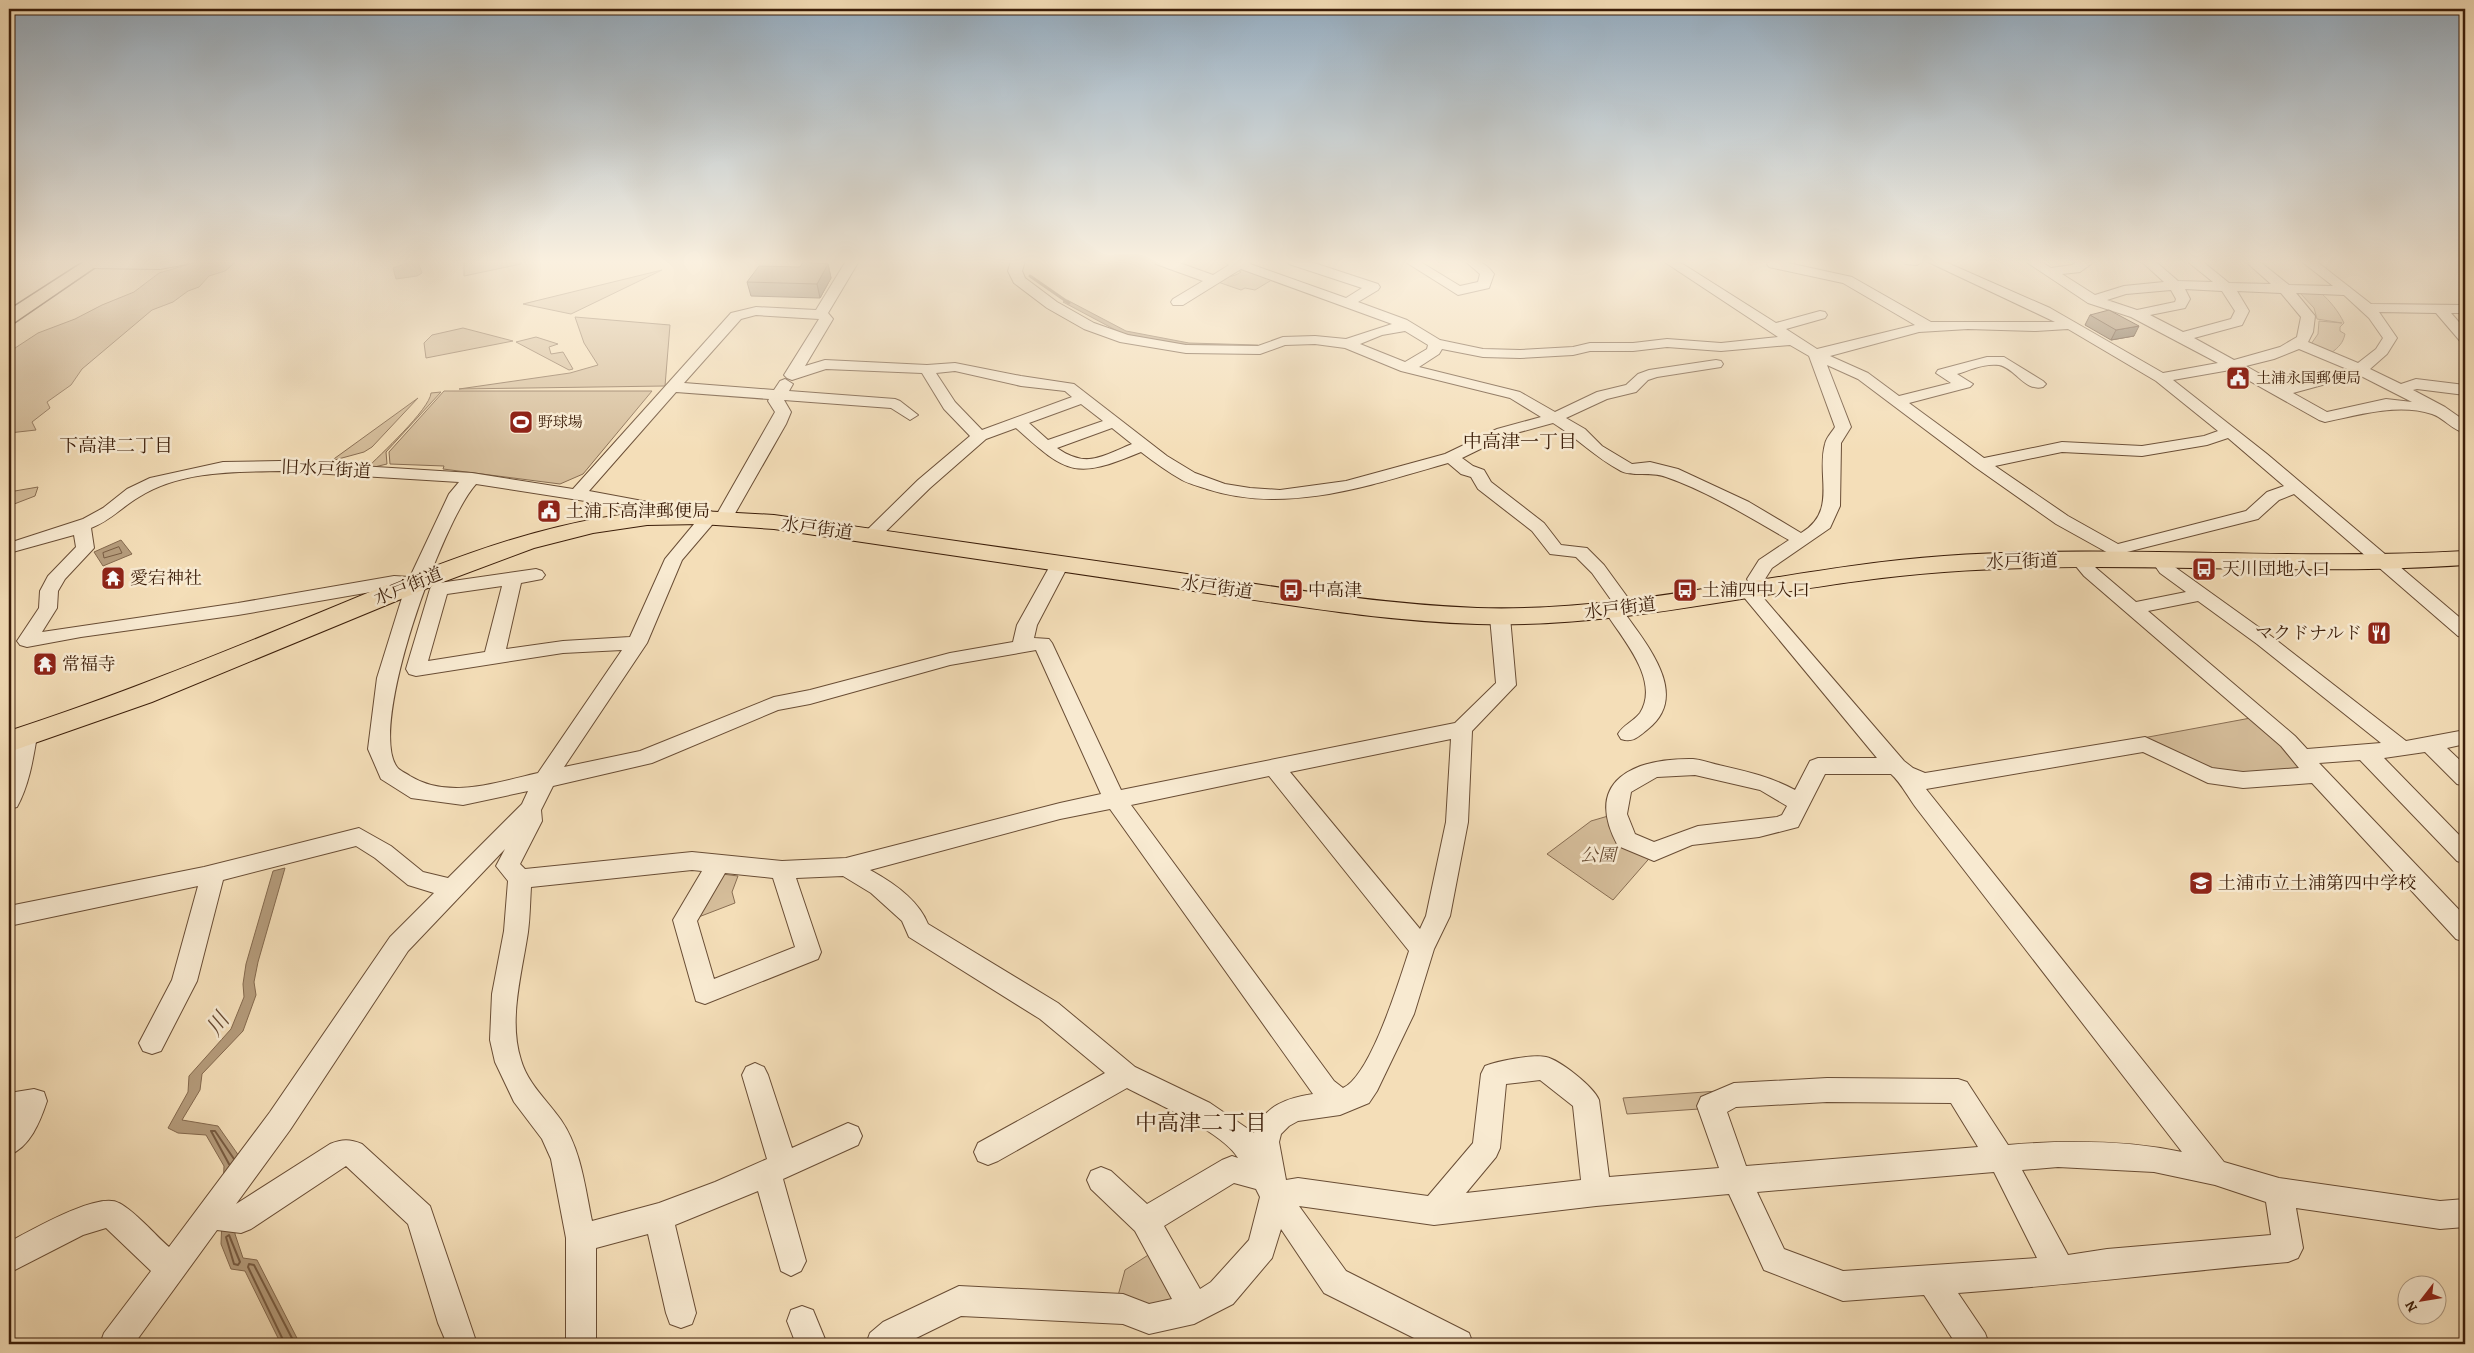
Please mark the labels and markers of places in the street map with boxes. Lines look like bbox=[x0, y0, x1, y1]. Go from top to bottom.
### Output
public building icon: 土浦永国郵便局 bbox=[2225, 365, 2251, 391]
place label: 土浦永国郵便局 bbox=[2256, 368, 2361, 388]
sports icon: 野球場 bbox=[508, 409, 534, 435]
place label: 野球場 bbox=[538, 412, 583, 432]
public building icon: 土浦下高津郵便局 bbox=[536, 498, 562, 524]
place label: 土浦下高津郵便局 bbox=[566, 499, 710, 523]
bus stop icon: 天川団地入口 bbox=[2191, 556, 2217, 582]
place label: 天川団地入口 bbox=[2222, 557, 2330, 581]
temple icon: 愛宕神社 bbox=[100, 565, 126, 591]
place label: 愛宕神社 bbox=[130, 566, 202, 590]
bus stop icon: 中高津 bbox=[1278, 577, 1304, 603]
bus stop icon: 土浦四中入口 bbox=[1672, 577, 1698, 603]
place label: 中高津 bbox=[1308, 578, 1362, 602]
place label: 土浦四中入口 bbox=[1702, 578, 1810, 602]
restaurant icon: マクドナルド bbox=[2366, 620, 2392, 646]
place label: マクドナルド bbox=[2255, 621, 2362, 645]
temple icon: 常福寺 bbox=[32, 651, 58, 677]
place label: 常福寺 bbox=[62, 652, 116, 676]
school or university icon: 土浦市立土浦第四中学校 bbox=[2188, 870, 2214, 896]
place label: 土浦市立土浦第四中学校 bbox=[2218, 871, 2416, 895]

